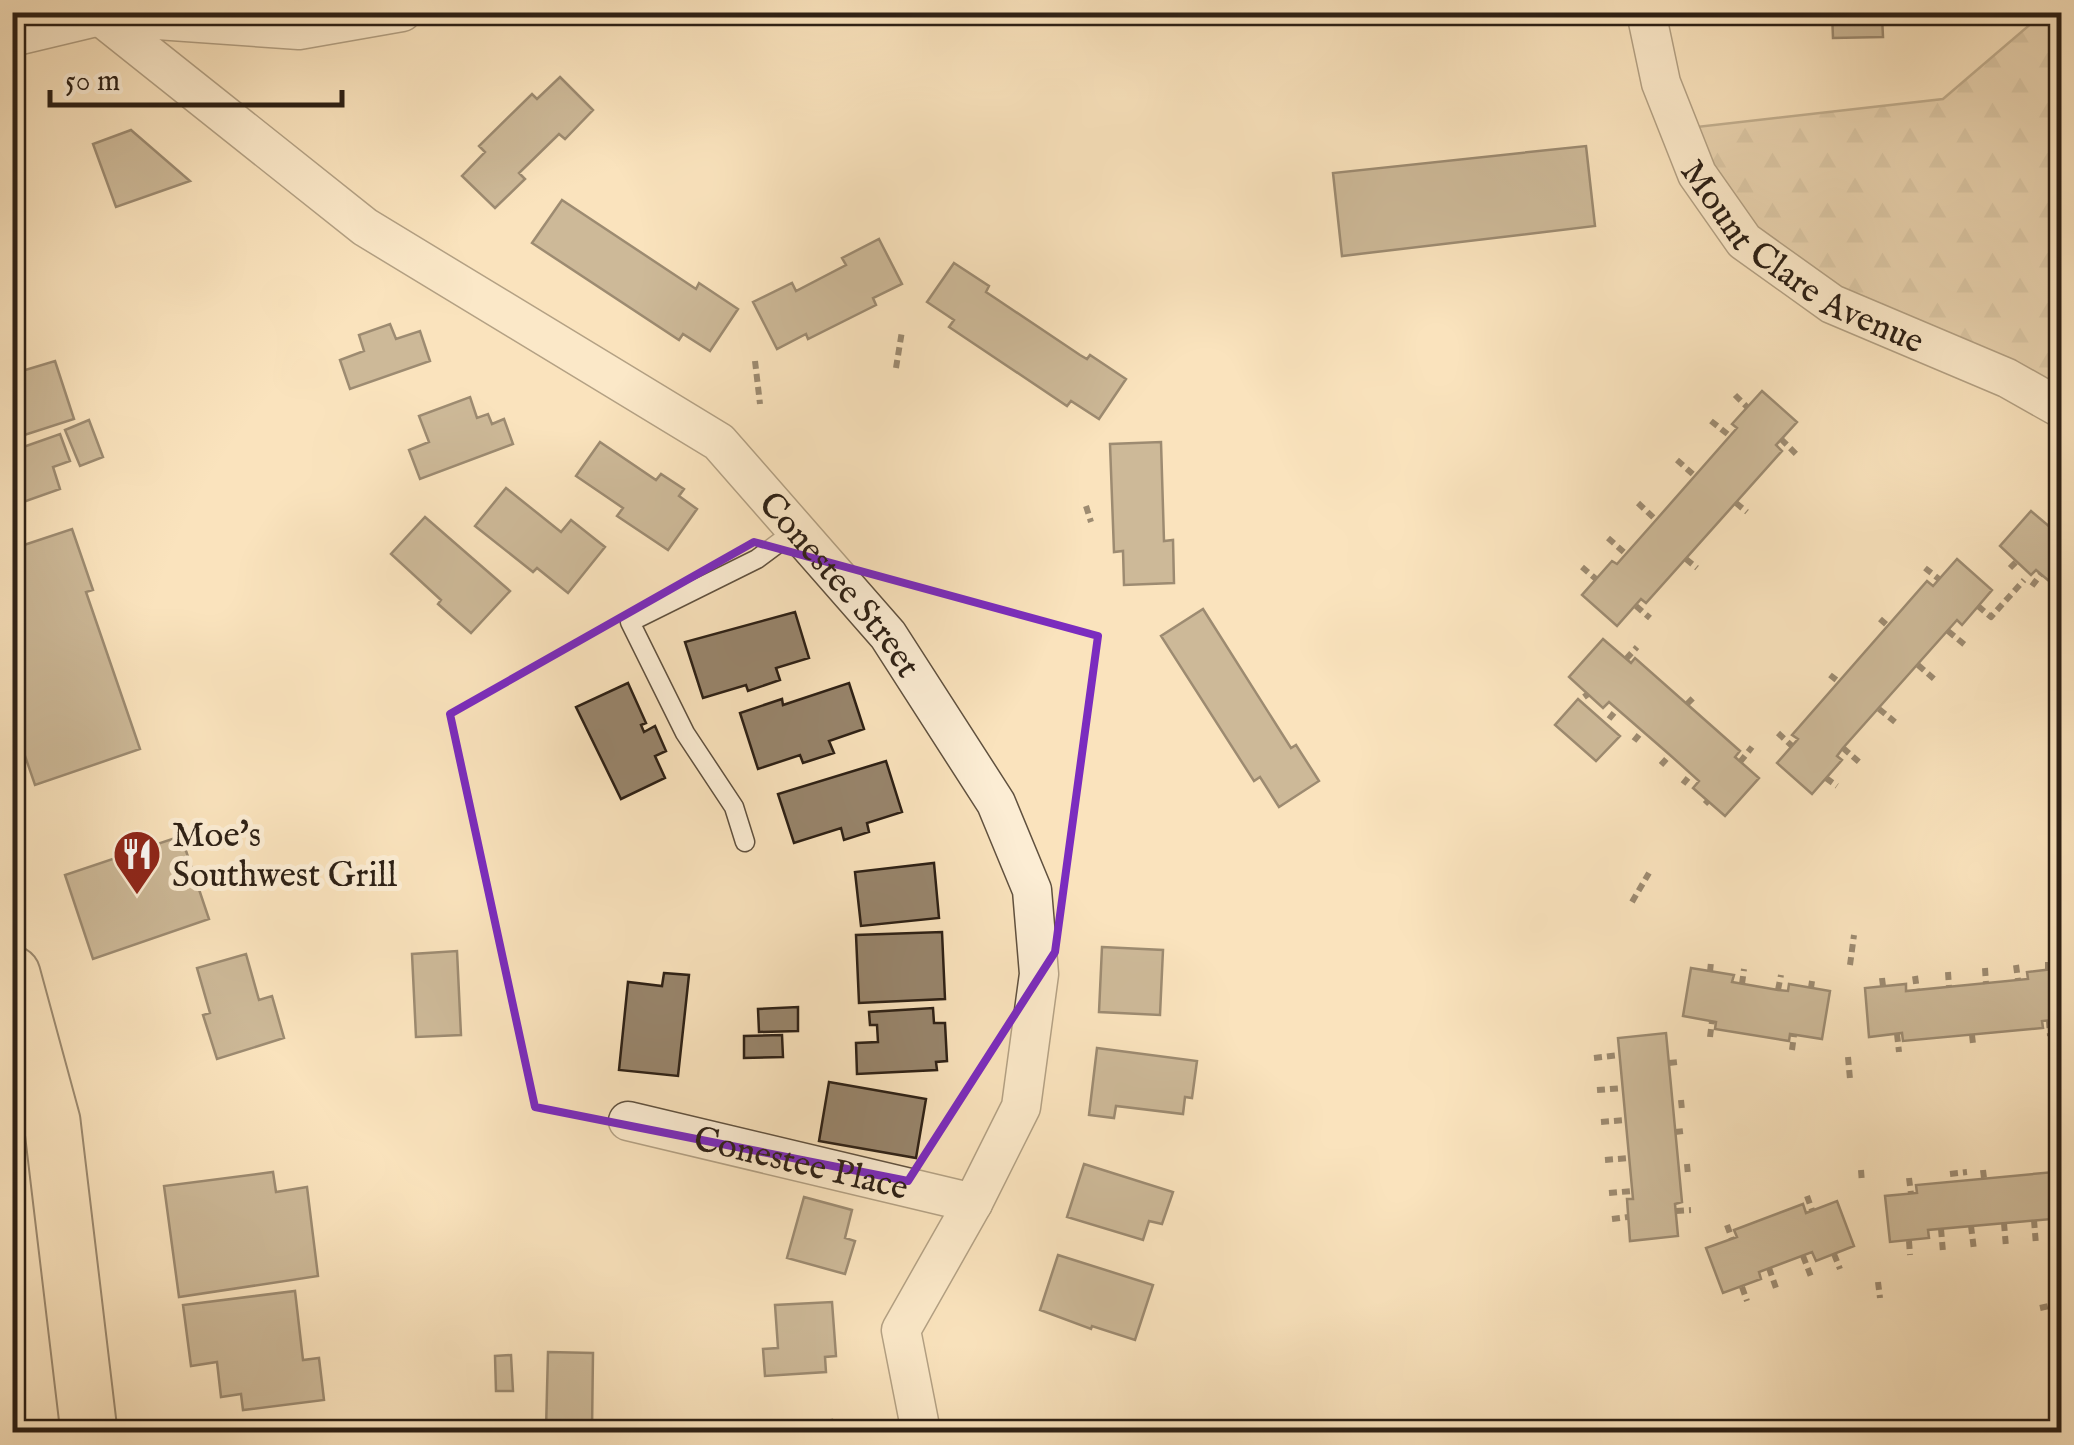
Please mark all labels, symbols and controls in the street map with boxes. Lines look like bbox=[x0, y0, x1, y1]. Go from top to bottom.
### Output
scale bar bbox=[50, 45, 342, 107]
text: 50 m bbox=[65, 63, 120, 101]
street label: Mount Clare Avenue bbox=[1669, 152, 1930, 365]
street label: Conestee Street bbox=[748, 483, 929, 687]
place label: Moe's Southwest Grill bbox=[172, 814, 397, 899]
restaurant icon: Moe's Southwest Grill bbox=[111, 828, 163, 896]
street label: Conestee Place bbox=[689, 1117, 912, 1212]

